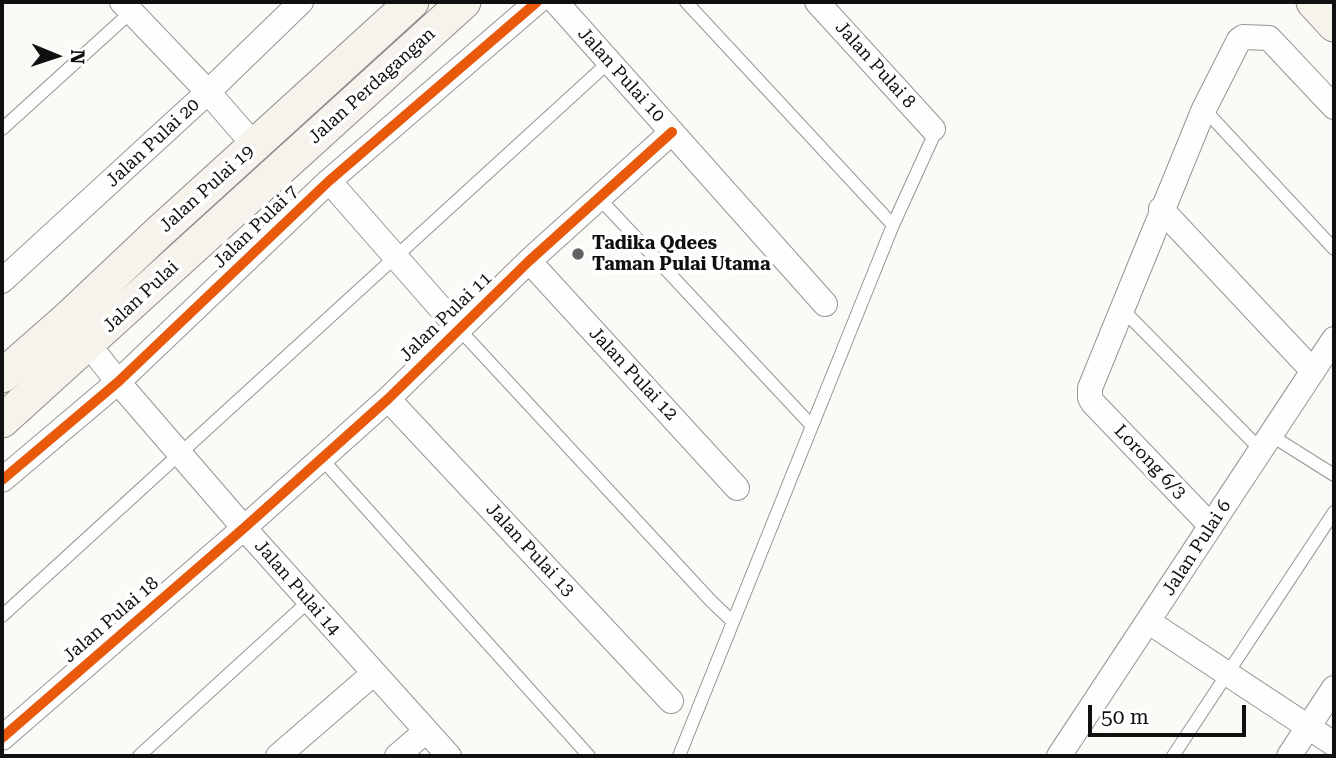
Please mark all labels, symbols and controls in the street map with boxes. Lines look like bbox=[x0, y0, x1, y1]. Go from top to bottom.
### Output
street label: Jalan Pulai 8 bbox=[830, 17, 920, 113]
north arrow bbox=[21, 21, 91, 91]
street label: Jalan Perdagangan bbox=[304, 23, 440, 149]
street label: Jalan Pulai 10 bbox=[573, 23, 669, 127]
text: N bbox=[66, 49, 89, 64]
street label: Jalan Pulai 20 bbox=[102, 94, 204, 192]
street label: Jalan Pulai 19 bbox=[155, 141, 259, 237]
street label: Jalan Pulai 7 bbox=[209, 181, 303, 273]
place label: Tadika Qdees Taman Pulai Utama bbox=[592, 233, 771, 276]
marker: Tadika Qdees Taman Pulai Utama bbox=[570, 246, 586, 262]
street label: Jalan Pulai bbox=[99, 257, 183, 337]
street label: Jalan Pulai 11 bbox=[395, 268, 497, 366]
street label: Jalan Pulai 12 bbox=[584, 323, 682, 425]
street label: Lorong 6/3 bbox=[1109, 420, 1191, 504]
street label: Jalan Pulai 6 bbox=[1158, 496, 1236, 600]
street label: Jalan Pulai 13 bbox=[481, 499, 579, 601]
street label: Jalan Pulai 14 bbox=[250, 536, 344, 640]
street label: Jalan Pulai 18 bbox=[59, 573, 163, 667]
scale bar bbox=[1091, 692, 1248, 736]
text: 50 m bbox=[1101, 705, 1149, 729]

